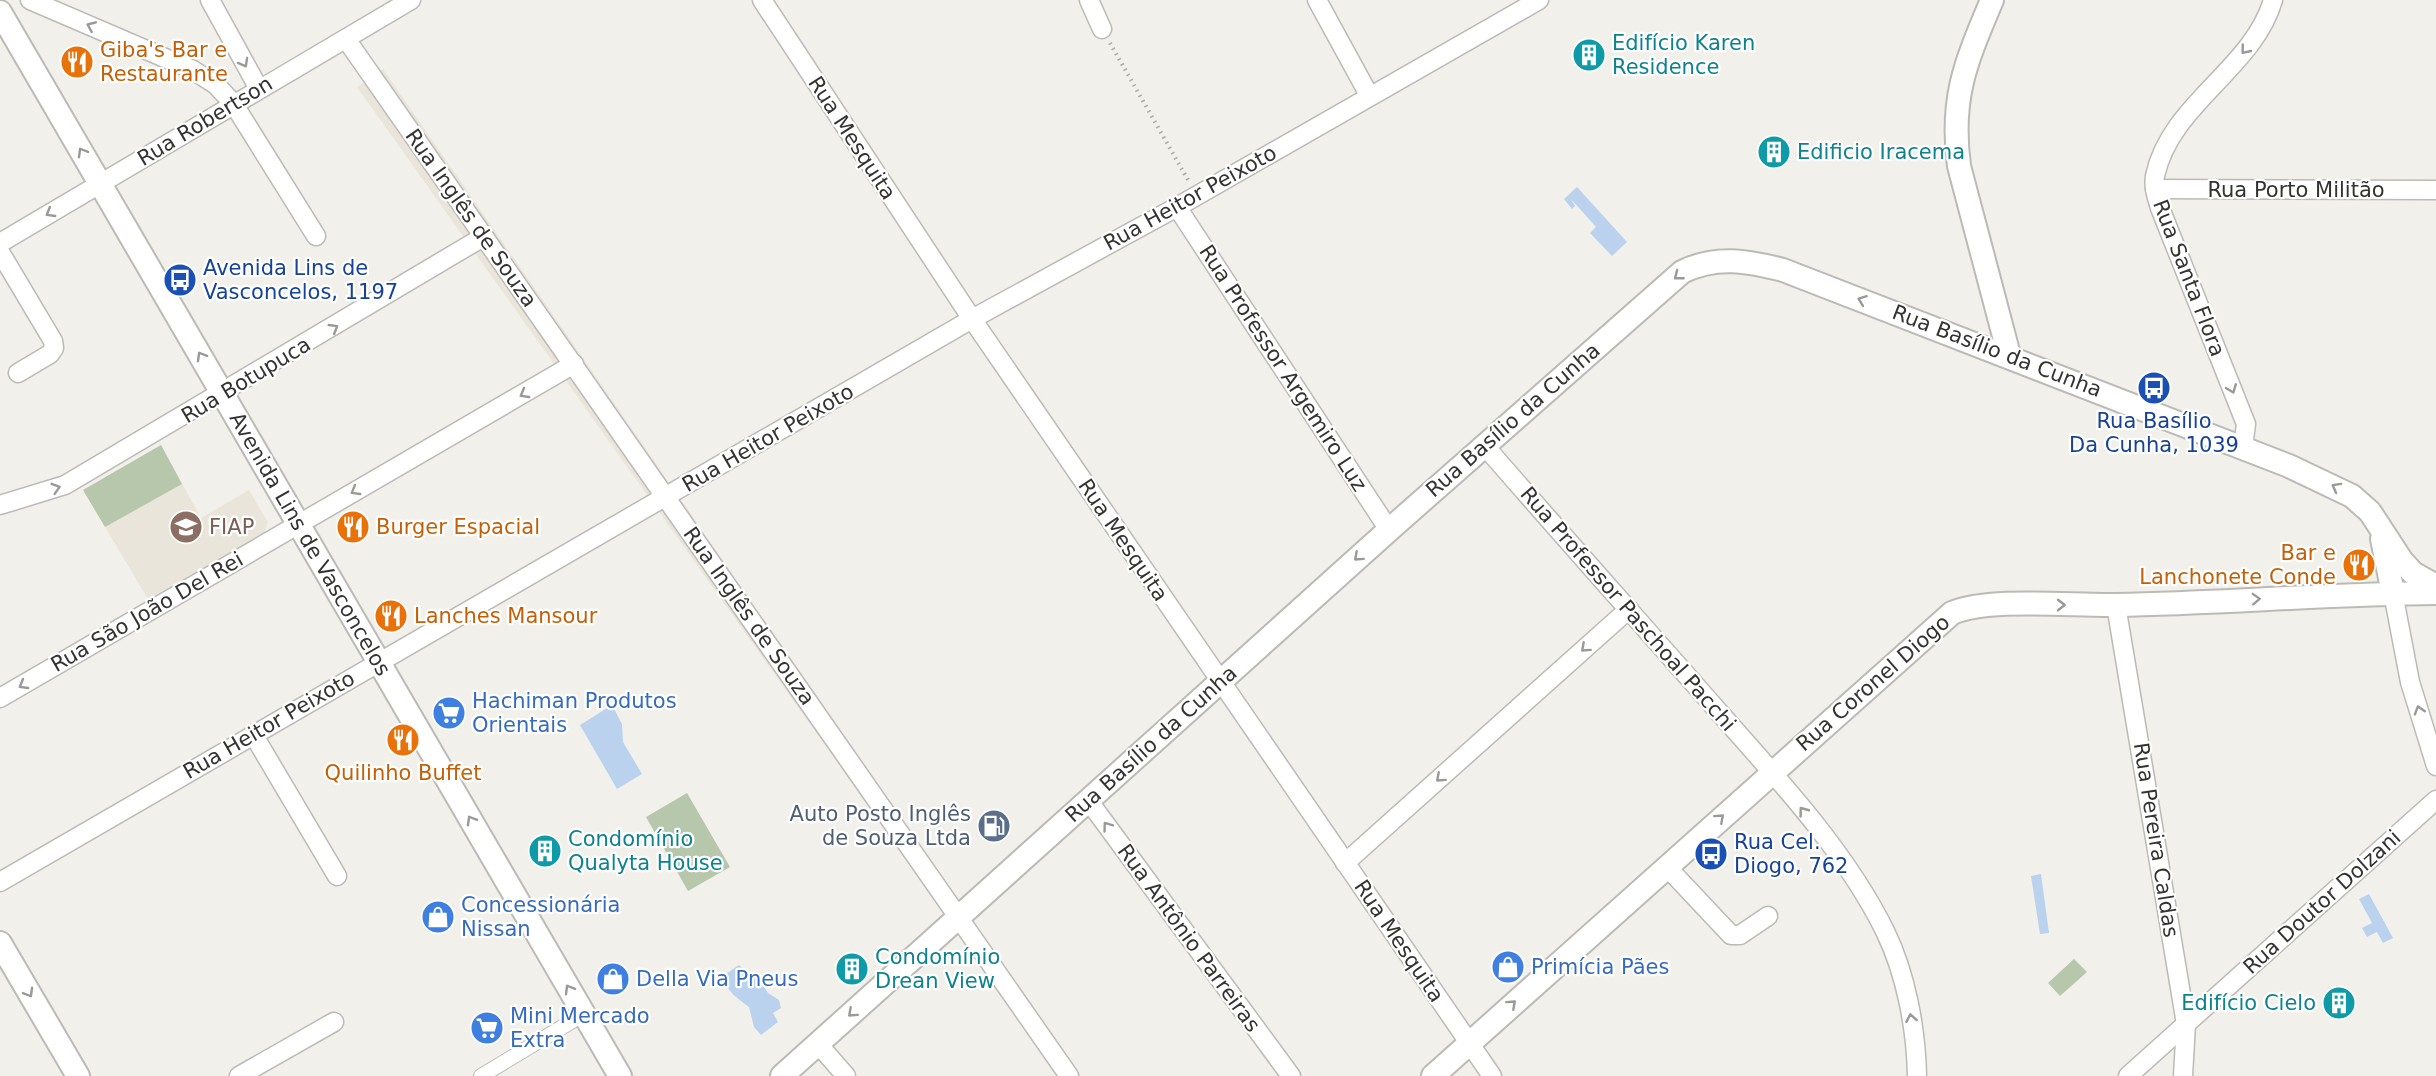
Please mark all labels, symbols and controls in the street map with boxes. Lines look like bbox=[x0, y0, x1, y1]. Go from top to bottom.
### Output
one-way arrow bbox=[87, 21, 98, 33]
place label: Edifício Karen Residence bbox=[1612, 31, 1755, 79]
building icon: Edifício Karen Residence bbox=[1571, 37, 1607, 73]
place label: Giba's Bar e Restaurante bbox=[100, 38, 228, 86]
one-way arrow bbox=[2241, 43, 2252, 54]
restaurant icon: Giba's Bar e Restaurante bbox=[59, 44, 95, 80]
one-way arrow bbox=[237, 57, 248, 68]
street label: Rua Robertson bbox=[133, 71, 277, 171]
street label: Rua Mesquita bbox=[803, 72, 901, 204]
street label: Rua Inglês de Souza bbox=[400, 124, 542, 312]
building icon: Edificio Iracema bbox=[1756, 134, 1792, 170]
place label: Edificio Iracema bbox=[1797, 140, 1965, 164]
street label: Rua Heitor Peixoto bbox=[1099, 141, 1281, 255]
one-way arrow bbox=[77, 148, 89, 158]
street label: Rua Porto Militão bbox=[2207, 178, 2385, 202]
street label: Rua Santa Flora bbox=[2148, 196, 2230, 360]
one-way arrow bbox=[46, 206, 56, 218]
street label: Rua Professor Argemiro Luz bbox=[1194, 240, 1372, 496]
place label: Avenida Lins de Vasconcelos, 1197 bbox=[203, 256, 398, 304]
bus stop icon: Avenida Lins de Vasconcelos, 1197 bbox=[162, 262, 198, 298]
one-way arrow bbox=[1673, 269, 1684, 280]
one-way arrow bbox=[1857, 295, 1868, 307]
street label: Rua Basílio da Cunha bbox=[1889, 300, 2105, 402]
one-way arrow bbox=[328, 323, 338, 335]
street label: Rua Botupuca bbox=[177, 332, 315, 428]
street label: Rua Basílio da Cunha bbox=[1421, 338, 1605, 502]
one-way arrow bbox=[197, 352, 209, 362]
bus stop icon: Rua Basílio Da Cunha, 1039 bbox=[2136, 370, 2172, 406]
street label: Rua Heitor Peixoto bbox=[678, 379, 858, 497]
one-way arrow bbox=[2225, 383, 2237, 394]
one-way arrow bbox=[520, 386, 530, 398]
street label: Avenida Lins de Vasconcelos bbox=[225, 408, 395, 680]
place label: Rua Basílio Da Cunha, 1039 bbox=[2069, 409, 2239, 457]
street label: Rua Mesquita bbox=[1073, 474, 1173, 606]
street label: Rua Professor Paschoal Pacchi bbox=[1515, 482, 1741, 736]
one-way arrow bbox=[50, 483, 61, 495]
one-way arrow bbox=[2332, 483, 2343, 494]
one-way arrow bbox=[350, 484, 361, 495]
school or university icon: FIAP bbox=[168, 509, 204, 545]
restaurant icon: Burger Espacial bbox=[335, 509, 371, 545]
place label: FIAP bbox=[209, 515, 254, 539]
place label: Burger Espacial bbox=[376, 515, 540, 539]
street label: Rua Inglês de Souza bbox=[678, 522, 820, 710]
place label: Bar e Lanchonete Conde bbox=[2139, 541, 2336, 589]
street label: Rua São João Del Rei bbox=[47, 547, 247, 677]
restaurant icon: Bar e Lanchonete Conde bbox=[2341, 547, 2377, 583]
one-way arrow bbox=[1354, 550, 1365, 561]
one-way arrow bbox=[2252, 592, 2261, 605]
restaurant icon: Lanches Mansour bbox=[373, 598, 409, 634]
one-way arrow bbox=[2057, 599, 2066, 611]
place label: Lanches Mansour bbox=[414, 604, 598, 628]
street label: Rua Coronel Diogo bbox=[1792, 610, 1954, 756]
one-way arrow bbox=[1581, 641, 1592, 652]
street label: Rua Basílio da Cunha bbox=[1060, 661, 1242, 827]
street label: Rua Heitor Peixoto bbox=[179, 666, 359, 784]
one-way arrow bbox=[19, 677, 29, 689]
place label: Hachiman Produtos Orientais bbox=[472, 689, 677, 737]
supermarket icon: Hachiman Produtos Orientais bbox=[431, 695, 467, 731]
one-way arrow bbox=[2414, 706, 2426, 716]
restaurant icon: Quilinho Buffet bbox=[385, 722, 421, 758]
street label: Rua Pereira Caldas bbox=[2129, 741, 2183, 939]
place label: Quilinho Buffet bbox=[325, 761, 481, 785]
one-way arrow bbox=[1436, 771, 1447, 782]
place label: Auto Posto Inglês de Souza Ltda bbox=[790, 802, 971, 850]
one-way arrow bbox=[1799, 806, 1810, 817]
fuel station icon: Auto Posto Inglês de Souza Ltda bbox=[976, 808, 1012, 844]
one-way arrow bbox=[1713, 814, 1724, 825]
one-way arrow bbox=[467, 816, 479, 827]
one-way arrow bbox=[1103, 821, 1114, 832]
street label: Rua Doutor Dolzani bbox=[2239, 825, 2405, 979]
place label: Condomínio Qualyta House bbox=[568, 827, 723, 875]
place label: Rua Cel. Diogo, 762 bbox=[1734, 830, 1848, 878]
building icon: Condomínio Qualyta House bbox=[527, 833, 563, 869]
bus stop icon: Rua Cel. Diogo, 762 bbox=[1693, 836, 1729, 872]
street label: Rua Antônio Parreiras bbox=[1113, 839, 1265, 1037]
street label: Rua Mesquita bbox=[1349, 875, 1449, 1007]
place label: Concessionária Nissan bbox=[461, 893, 620, 941]
shop icon: Concessionária Nissan bbox=[420, 899, 456, 935]
place label: Condomínio Drean View bbox=[875, 945, 1000, 993]
shop icon: Primícia Pães bbox=[1490, 949, 1526, 985]
building icon: Condomínio Drean View bbox=[834, 951, 870, 987]
place label: Primícia Pães bbox=[1531, 955, 1669, 979]
shop icon: Della Via Pneus bbox=[595, 961, 631, 997]
place label: Della Via Pneus bbox=[636, 967, 798, 991]
one-way arrow bbox=[565, 985, 576, 995]
building icon: Edifício Cielo bbox=[2321, 985, 2357, 1021]
one-way arrow bbox=[22, 987, 34, 997]
place label: Edifício Cielo bbox=[2181, 991, 2316, 1015]
one-way arrow bbox=[1506, 1000, 1516, 1011]
place label: Mini Mercado Extra bbox=[510, 1004, 650, 1052]
one-way arrow bbox=[849, 1006, 859, 1017]
supermarket icon: Mini Mercado Extra bbox=[469, 1010, 505, 1046]
one-way arrow bbox=[1905, 1013, 1917, 1023]

